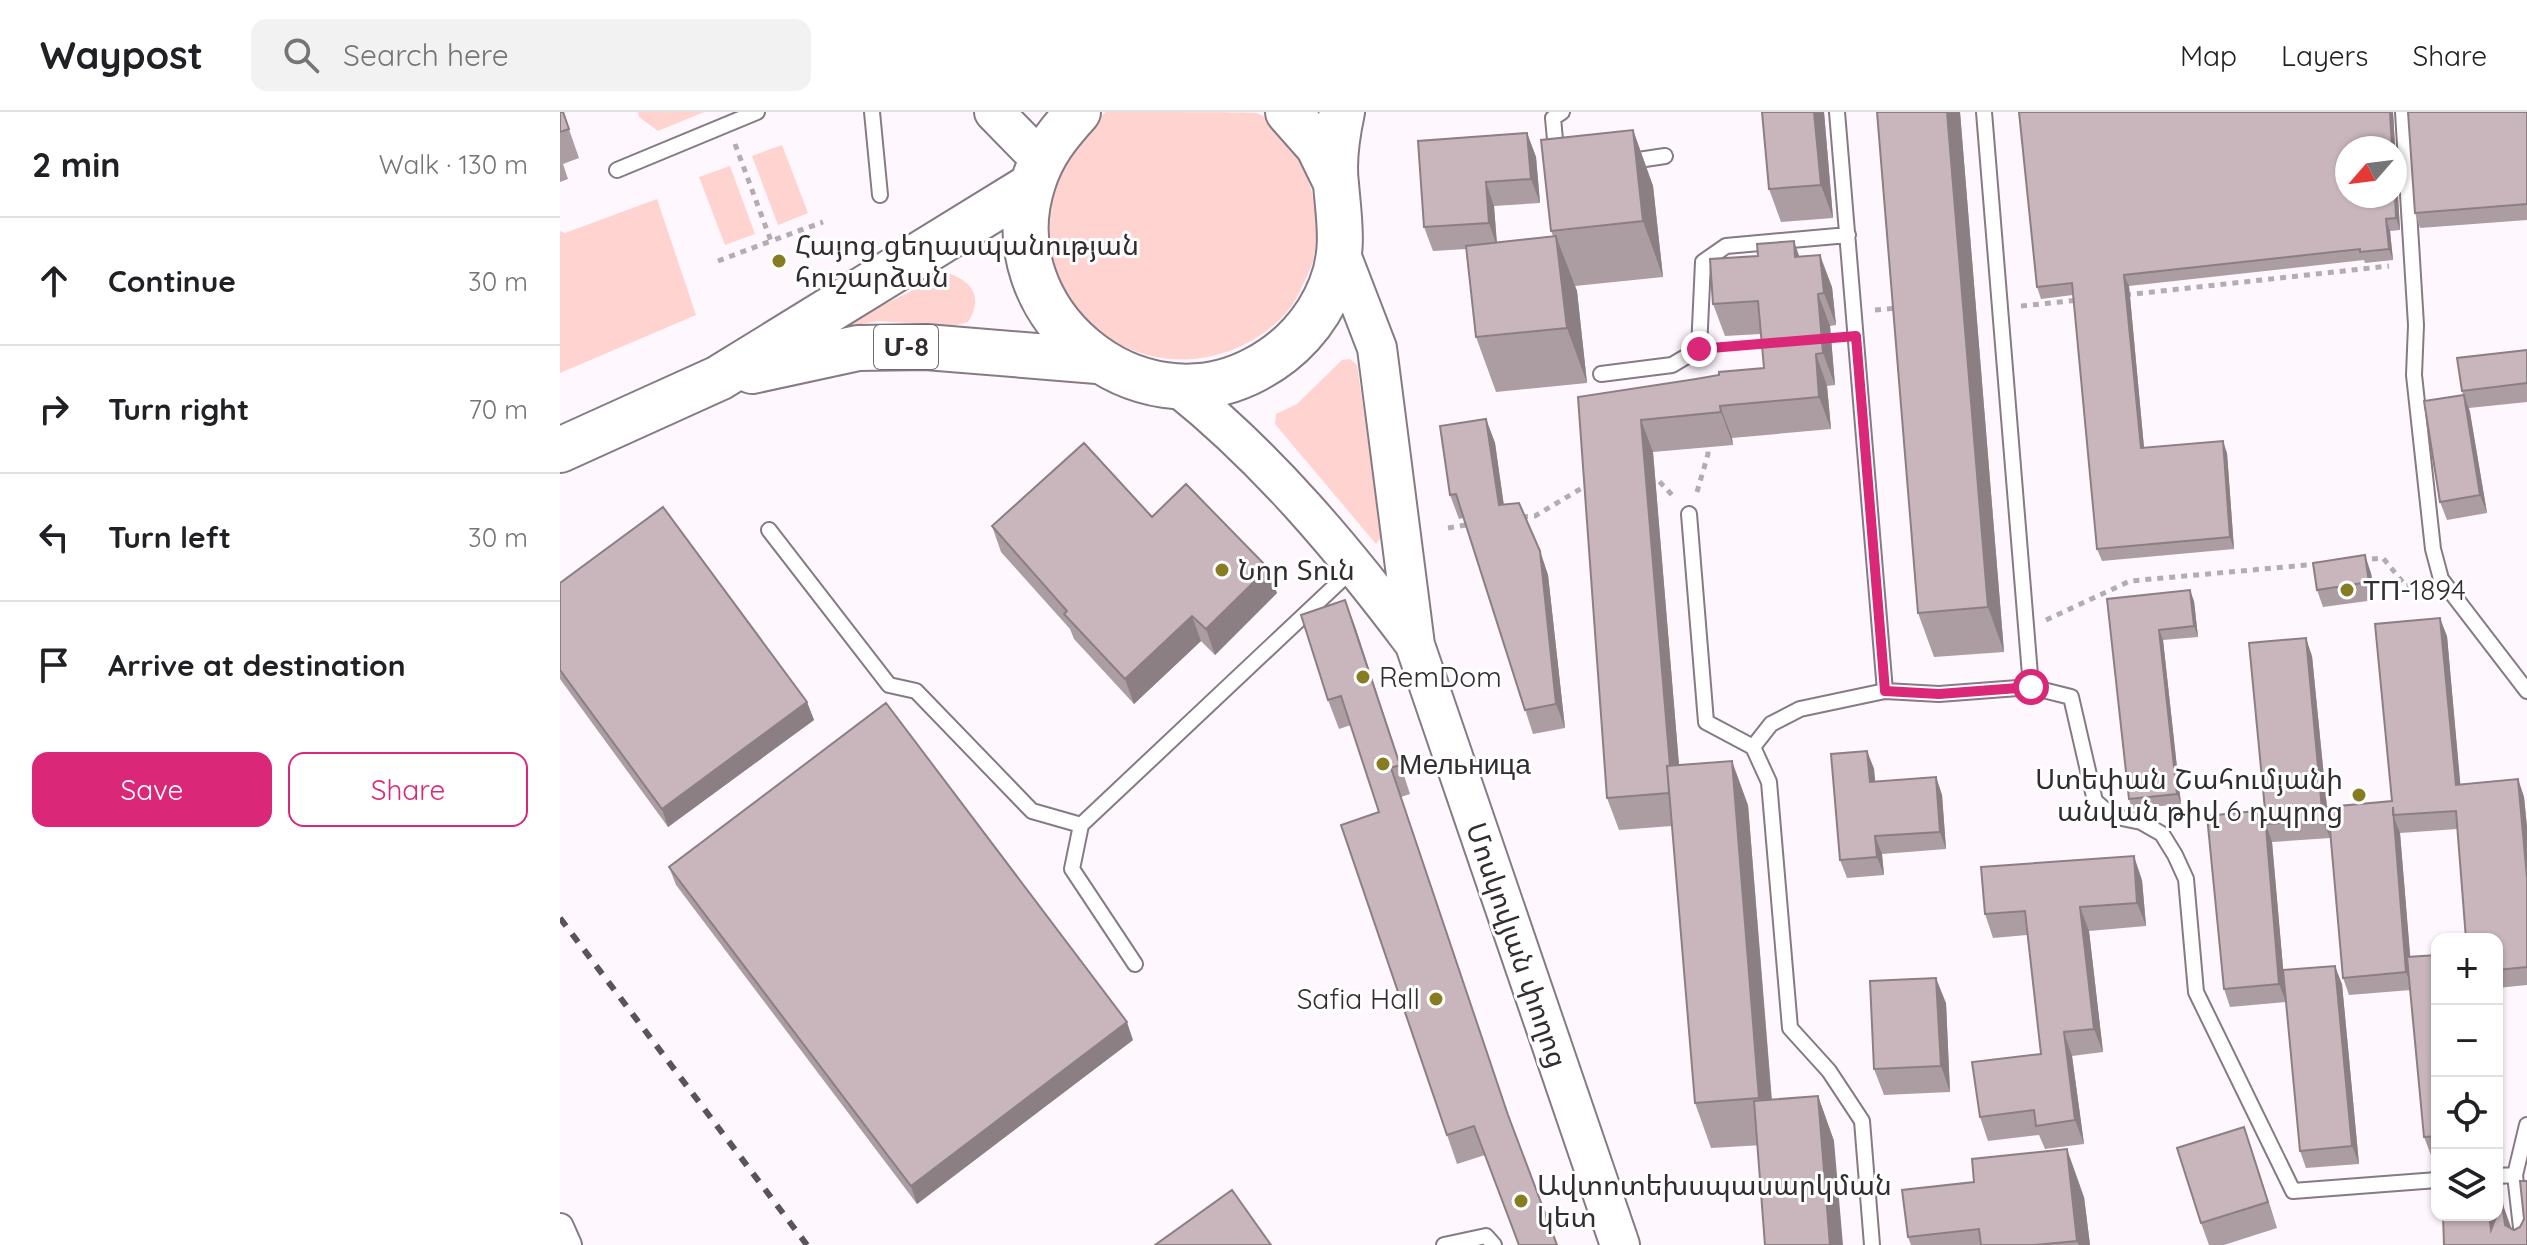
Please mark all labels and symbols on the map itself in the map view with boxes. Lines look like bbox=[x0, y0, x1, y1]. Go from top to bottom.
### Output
north arrow bbox=[2335, 136, 2407, 208]
place label: Հայոց ցեղասպանության հուշարձան bbox=[795, 227, 1139, 294]
marker: Հայոց ցեղասպանության հուշարձան bbox=[770, 252, 788, 270]
road number: Մ-8 bbox=[874, 325, 938, 369]
route end bbox=[1681, 331, 1717, 367]
place label: Նոր Տուն bbox=[1238, 552, 1355, 587]
marker: Նոր Տուն bbox=[1213, 561, 1231, 579]
place label: ТП-1894 bbox=[2363, 572, 2466, 607]
marker: ТП-1894 bbox=[2338, 581, 2356, 599]
place label: RemDom bbox=[1379, 659, 1502, 694]
marker: RemDom bbox=[1354, 668, 1372, 686]
route start bbox=[2013, 669, 2049, 705]
place label: Мельница bbox=[1399, 746, 1531, 781]
marker: Мельница bbox=[1374, 755, 1392, 773]
place label: Ստեփան Շահումյանի անվան թիվ 6 դպրոց bbox=[2035, 761, 2343, 828]
marker: Ստեփան Շահումյանի անվան թիվ 6 դպրոց bbox=[2350, 786, 2368, 804]
street label: Մոսկովյան փողոց bbox=[1459, 818, 1576, 1072]
place label: Safia Hall bbox=[1297, 981, 1420, 1016]
marker: Safia Hall bbox=[1427, 990, 1445, 1008]
place label: Ավտոտեխսպասարկման կետ bbox=[1537, 1167, 1892, 1234]
marker: Ավտոտեխսպասարկման կետ bbox=[1512, 1192, 1530, 1210]

